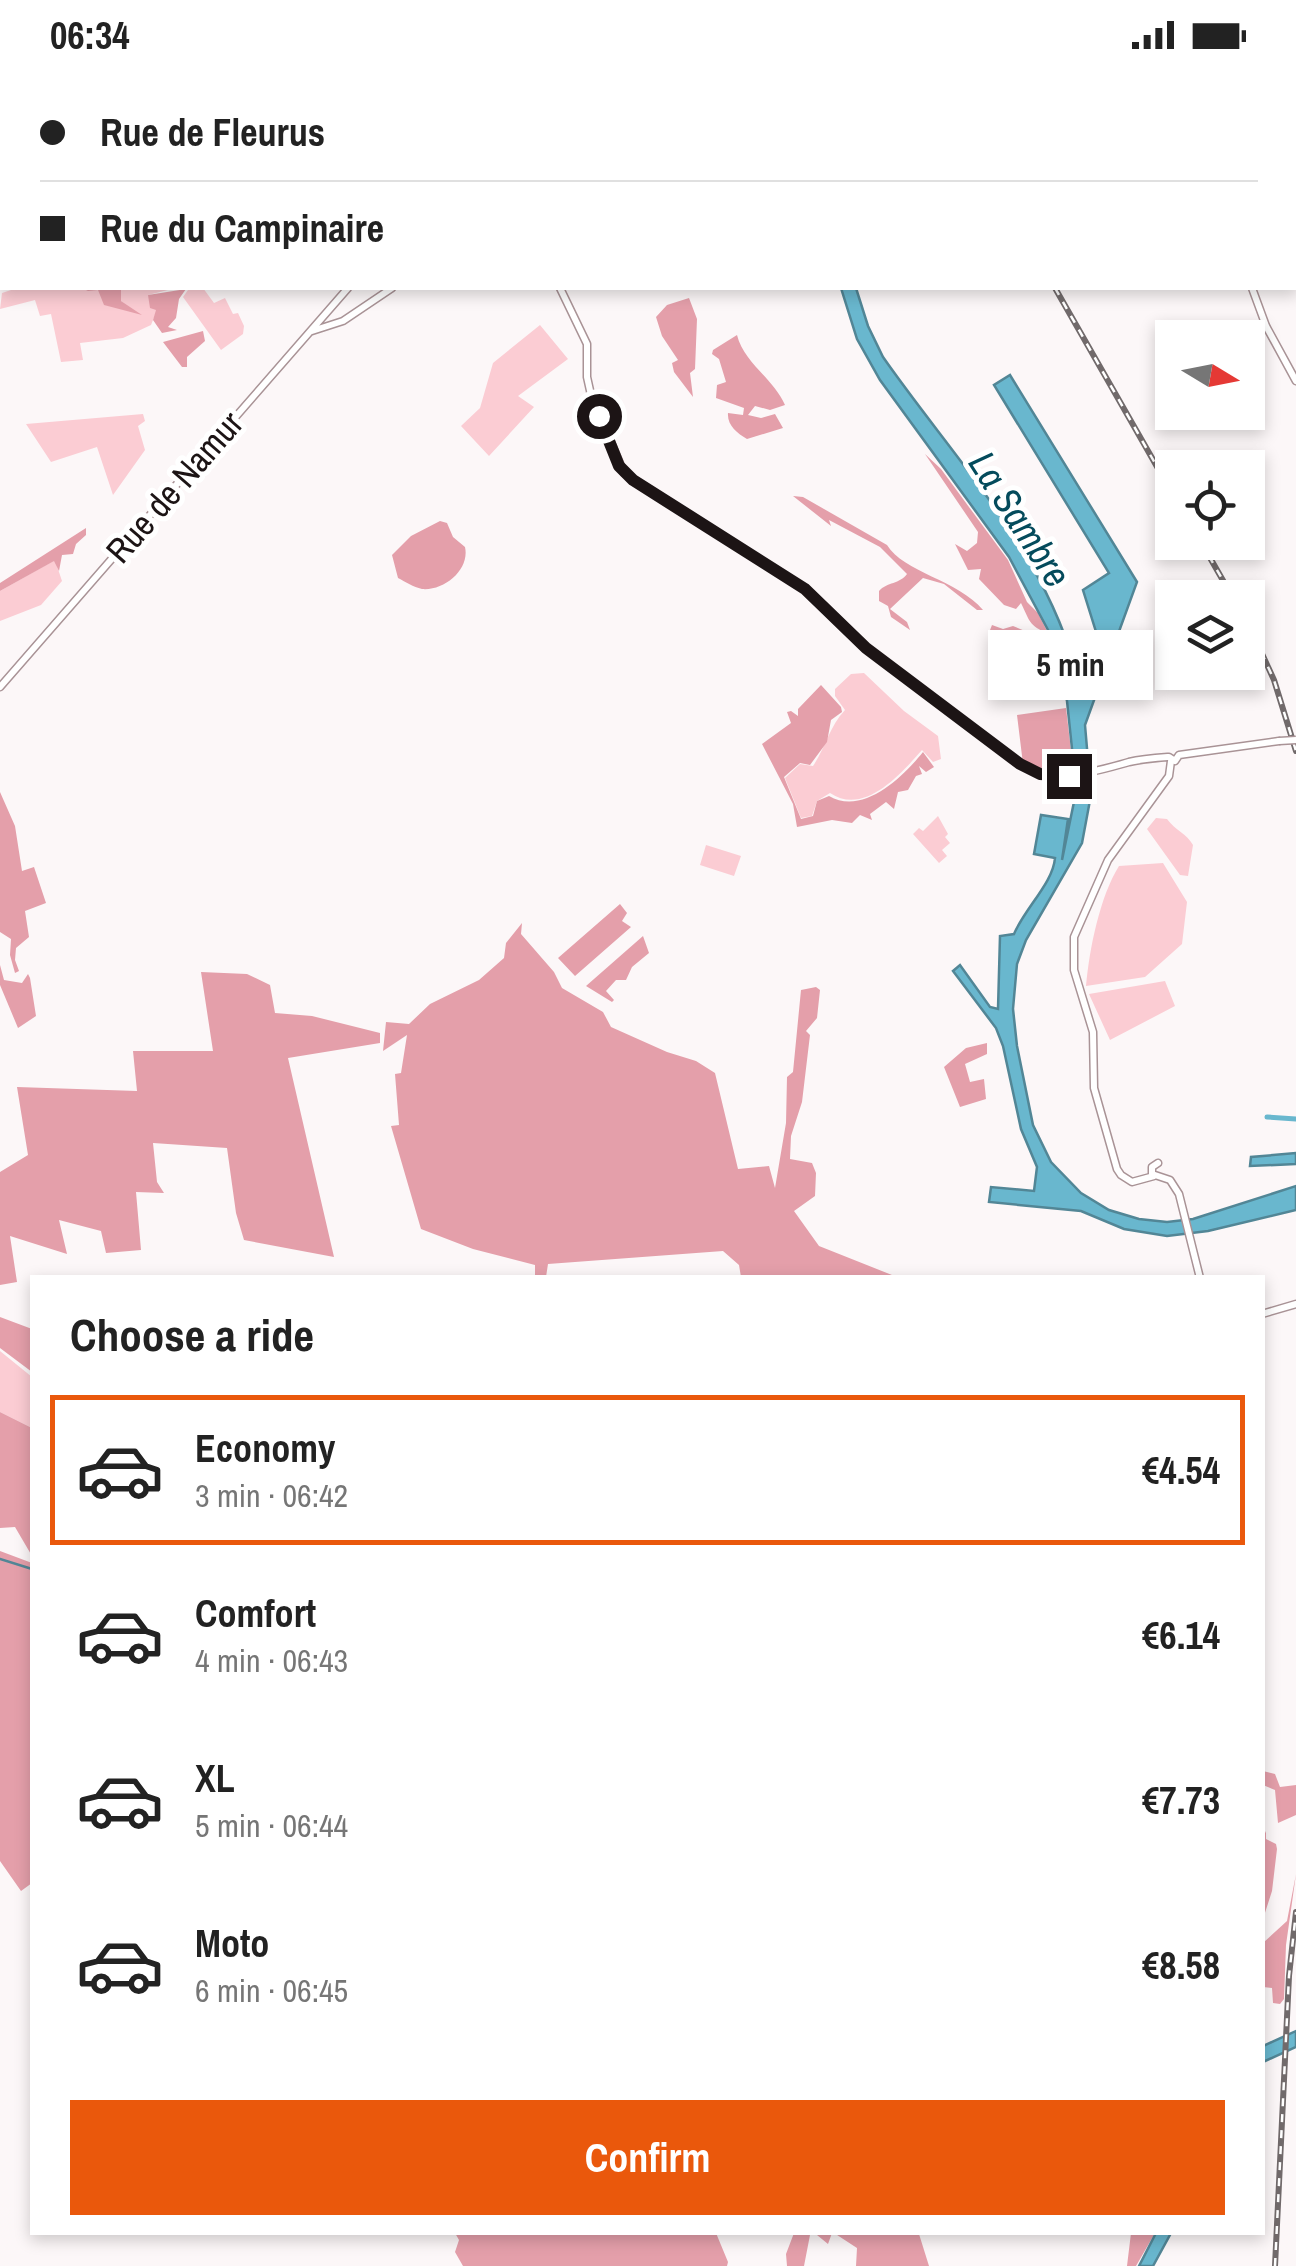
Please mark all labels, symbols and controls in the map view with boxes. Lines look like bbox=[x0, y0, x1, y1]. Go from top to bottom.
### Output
text: 06:34 bbox=[50, 10, 130, 61]
text: Rue de Fleurus bbox=[100, 107, 325, 158]
text: Rue du Campinaire bbox=[100, 203, 384, 254]
north arrow bbox=[1155, 320, 1265, 430]
map controls bbox=[1155, 320, 1265, 690]
route start bbox=[577, 394, 622, 439]
street label: Rue de Namur bbox=[95, 401, 253, 573]
water label: La Sambre bbox=[957, 441, 1083, 597]
button: locate bbox=[1155, 450, 1265, 560]
button: layers bbox=[1155, 580, 1265, 690]
callout: 5 min bbox=[986, 631, 1152, 701]
text: 5 min bbox=[1036, 643, 1105, 686]
route end bbox=[1047, 754, 1092, 799]
text: Choose a ride bbox=[70, 1304, 314, 1365]
text: Economy bbox=[195, 1423, 335, 1474]
icon: car bbox=[75, 1425, 165, 1515]
text: €4.54 bbox=[1142, 1445, 1220, 1496]
text: 3 min · 06:42 bbox=[195, 1474, 348, 1517]
text: Comfort bbox=[195, 1588, 316, 1639]
icon: car bbox=[75, 1590, 165, 1680]
text: €6.14 bbox=[1142, 1610, 1220, 1661]
text: 4 min · 06:43 bbox=[195, 1639, 348, 1682]
text: XL bbox=[195, 1753, 235, 1804]
icon: car bbox=[75, 1755, 165, 1845]
text: €7.73 bbox=[1142, 1775, 1220, 1826]
text: 5 min · 06:44 bbox=[195, 1804, 348, 1847]
text: Moto bbox=[195, 1918, 269, 1969]
icon: car bbox=[75, 1920, 165, 2010]
text: €8.58 bbox=[1142, 1940, 1220, 1991]
text: 6 min · 06:45 bbox=[195, 1969, 348, 2012]
button: Confirm bbox=[70, 2100, 1225, 2215]

